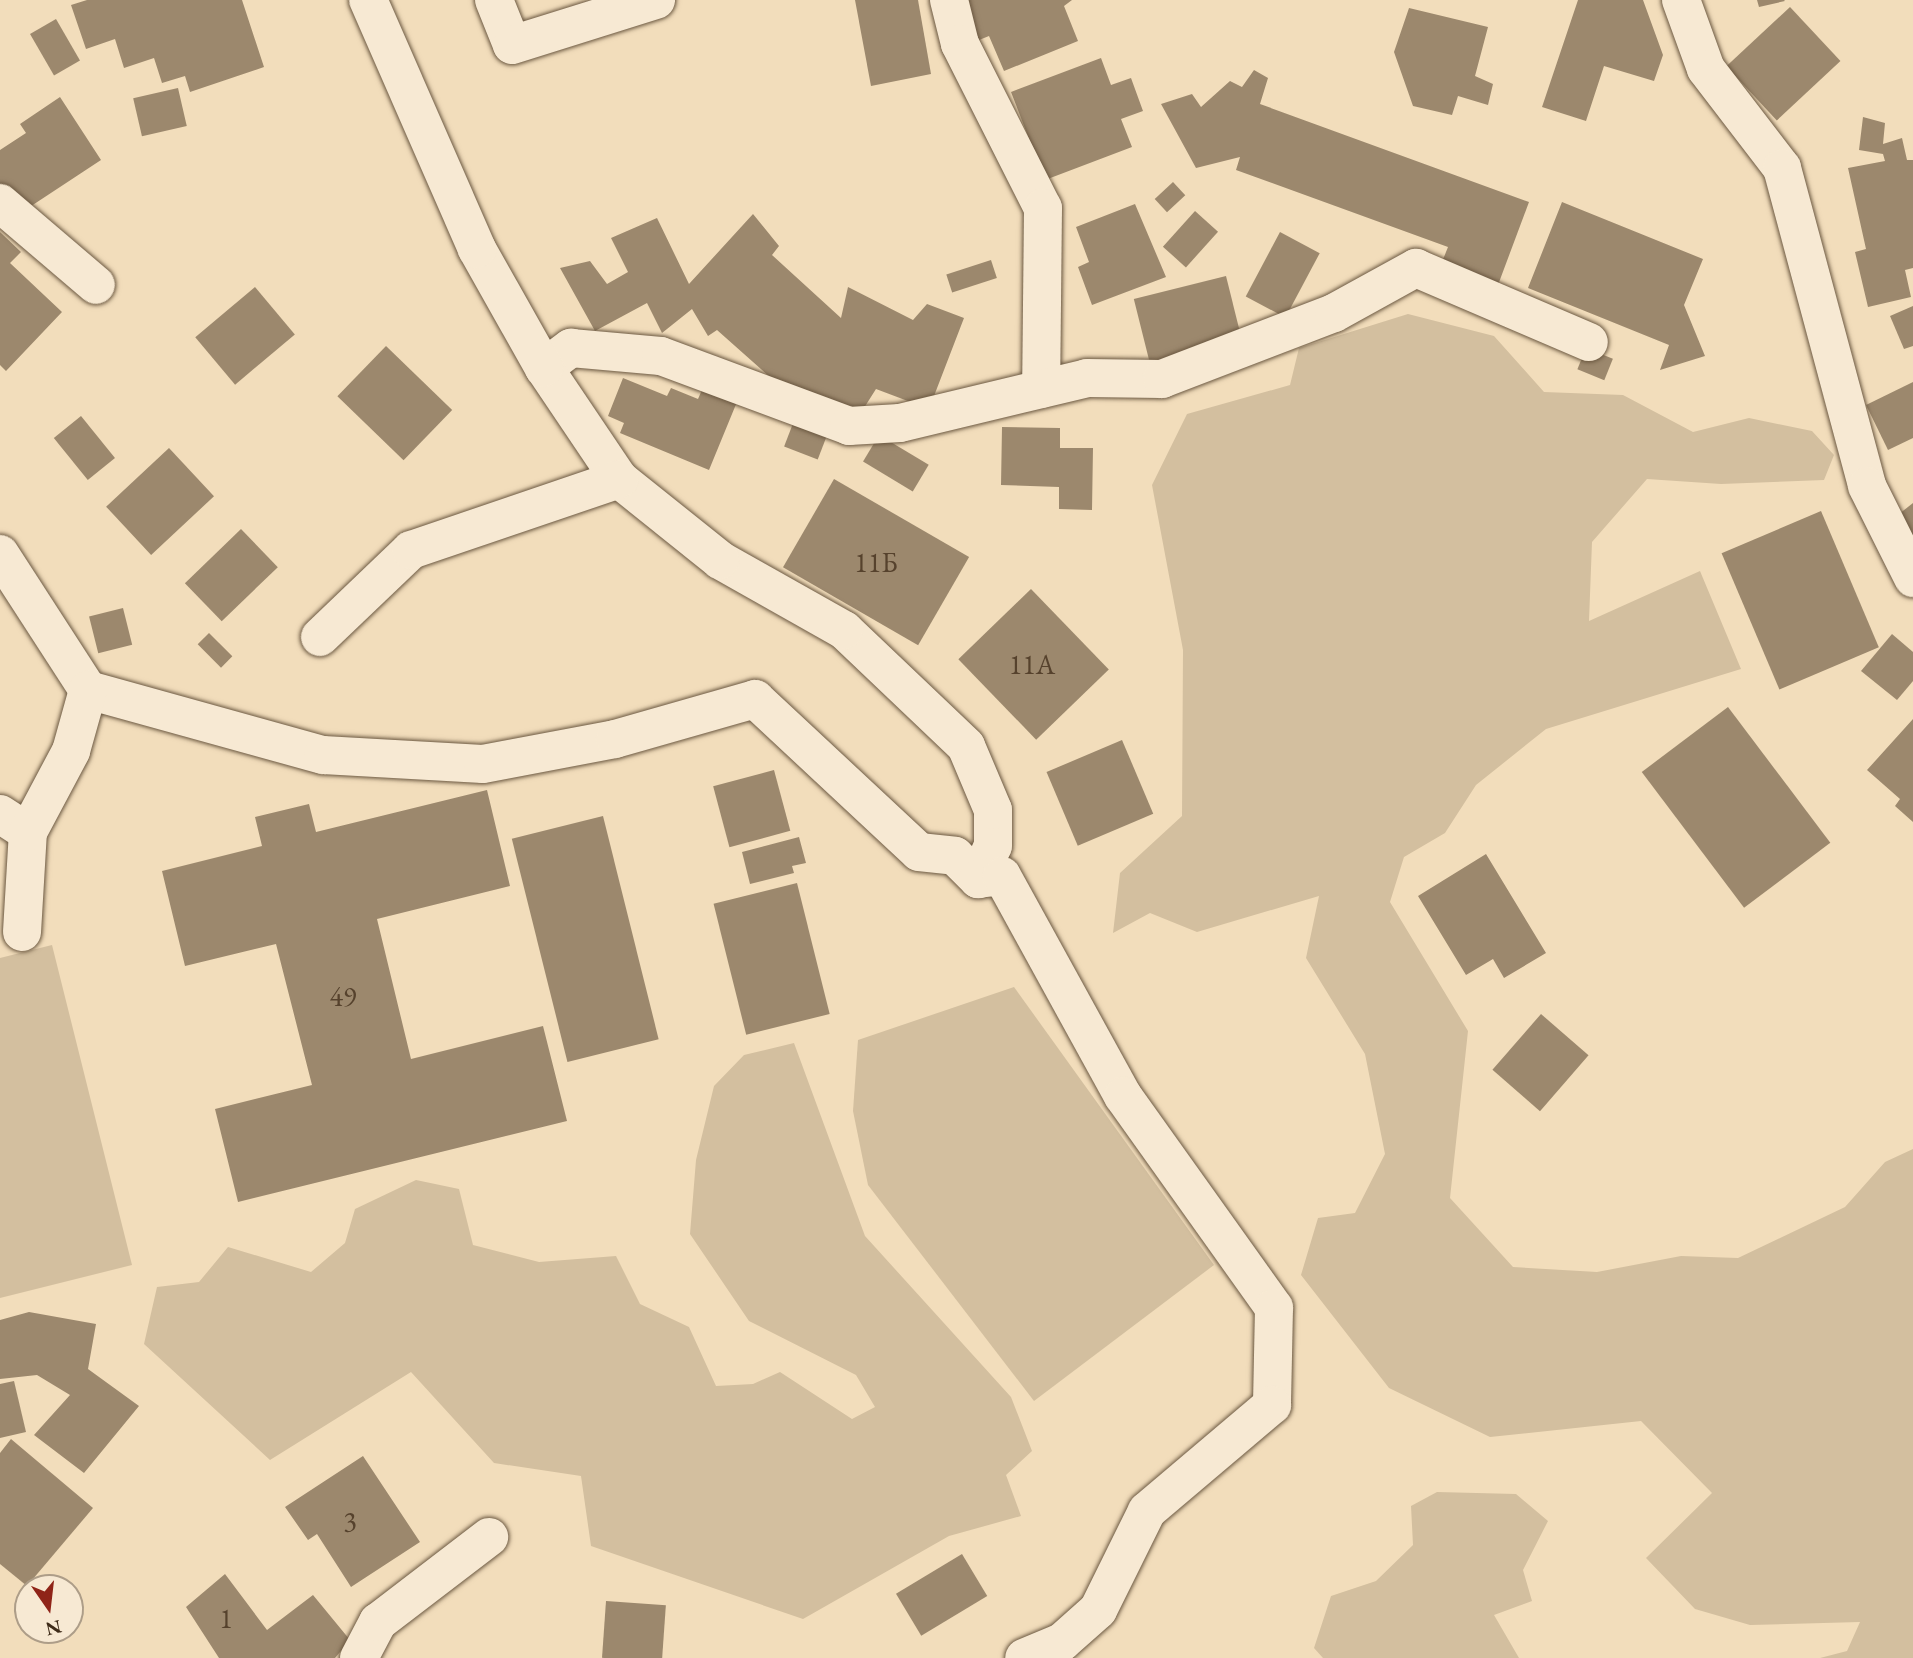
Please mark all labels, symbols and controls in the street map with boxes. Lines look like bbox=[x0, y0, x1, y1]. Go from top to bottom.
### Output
house number: 11Б bbox=[854, 545, 898, 579]
house number: 11А bbox=[1009, 647, 1055, 681]
house number: 49 bbox=[330, 979, 356, 1013]
house number: 3 bbox=[343, 1504, 357, 1538]
north arrow bbox=[14, 1574, 84, 1644]
house number: 1 bbox=[219, 1601, 233, 1635]
text: N bbox=[43, 1614, 64, 1642]

